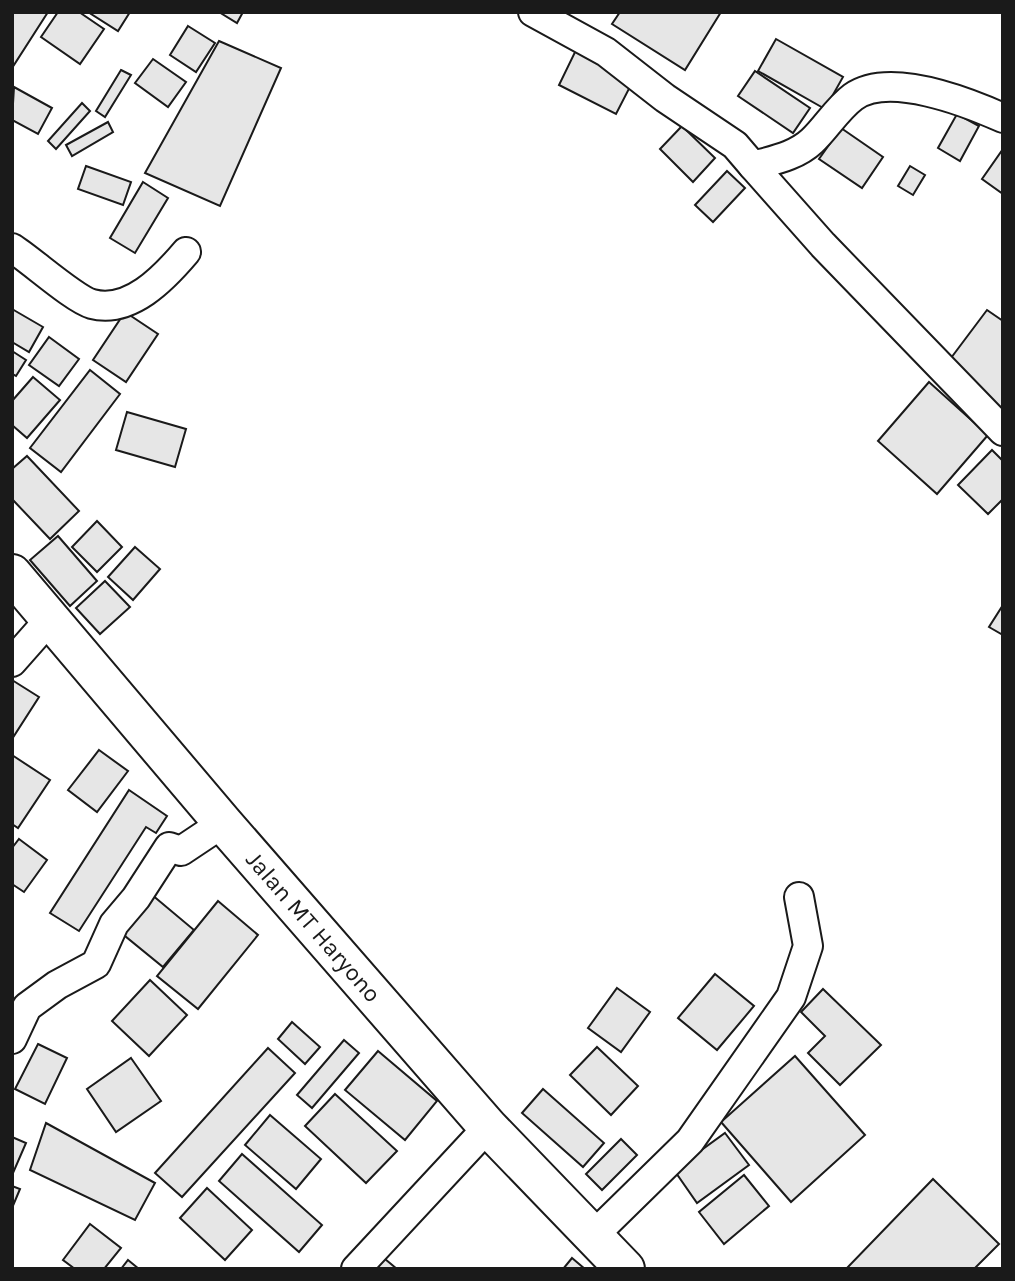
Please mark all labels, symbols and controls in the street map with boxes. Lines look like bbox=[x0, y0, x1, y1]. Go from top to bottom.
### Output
street label: Jalan MT Haryono bbox=[240, 846, 387, 1008]

